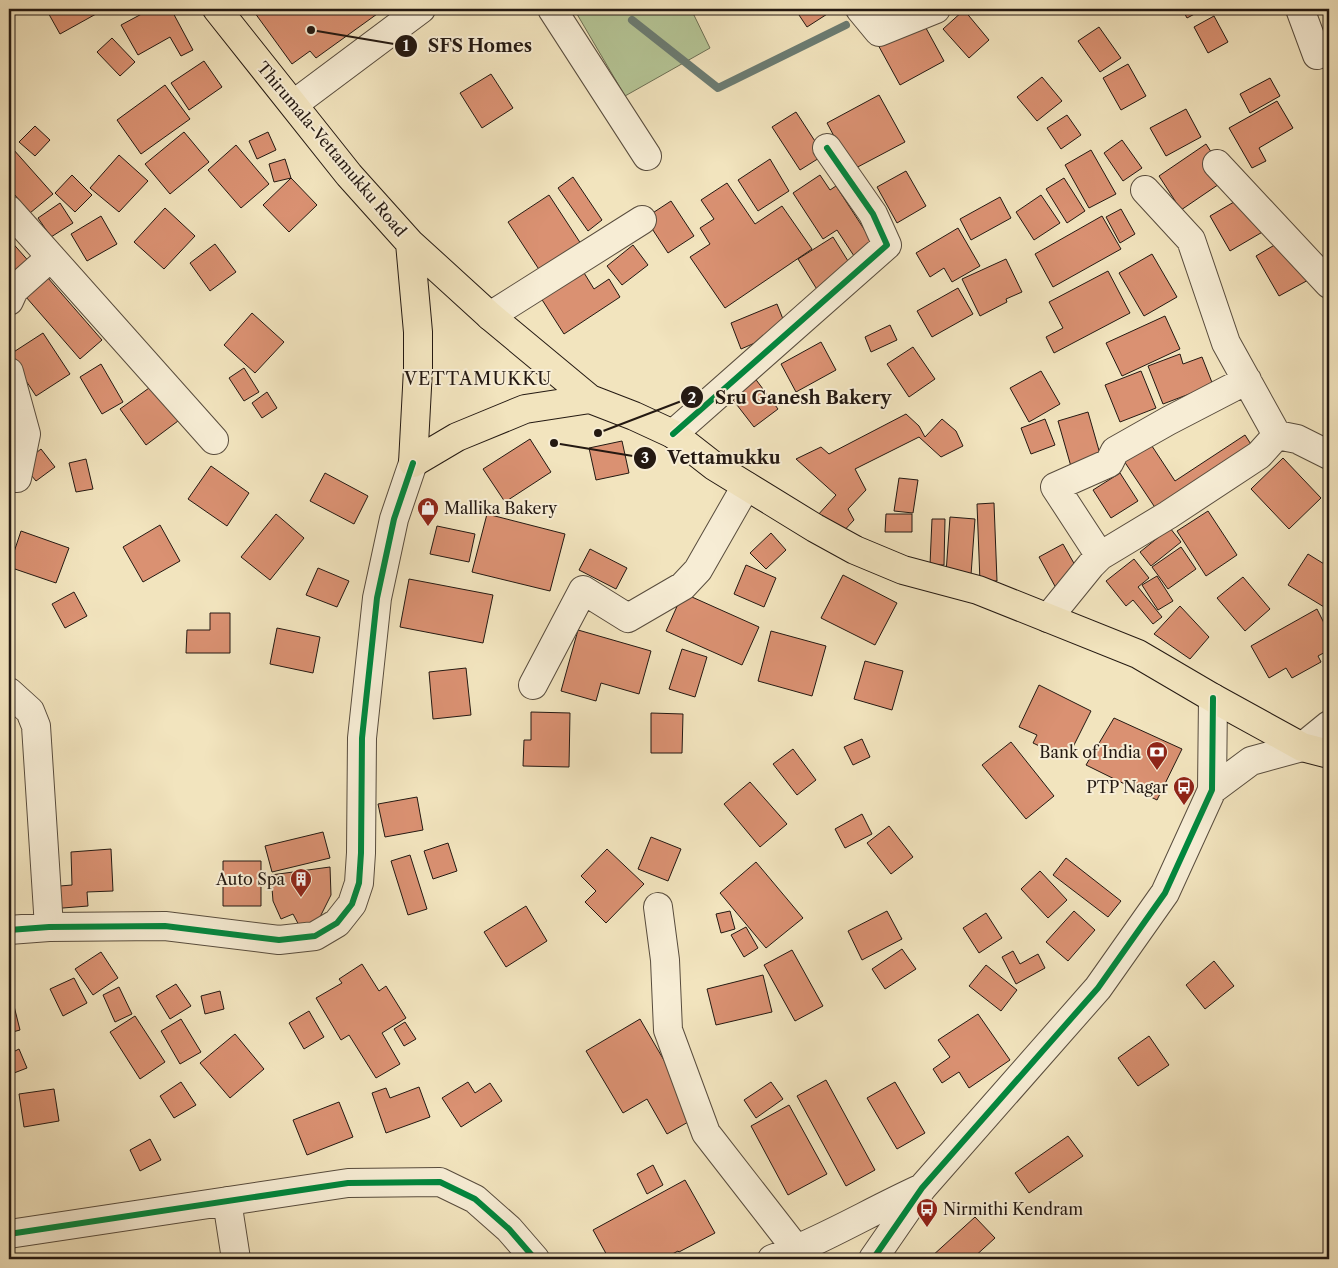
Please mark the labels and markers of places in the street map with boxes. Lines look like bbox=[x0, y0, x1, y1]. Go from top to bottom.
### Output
callout: SFS Homes bbox=[393, 30, 543, 63]
callout: Sru Ganesh Bakery bbox=[680, 381, 901, 414]
callout: Vettamukku bbox=[632, 441, 790, 474]
shop icon: Mallika Bakery bbox=[416, 496, 440, 527]
place label: Mallika Bakery bbox=[444, 498, 558, 518]
bank icon: Bank of India bbox=[1145, 740, 1169, 771]
place label: Bank of India bbox=[1039, 742, 1142, 762]
bus stop icon: PTP Nagar bbox=[1172, 775, 1196, 806]
place label: PTP Nagar bbox=[1086, 777, 1168, 797]
building icon: Auto Spa bbox=[289, 867, 313, 898]
place label: Auto Spa bbox=[215, 869, 286, 889]
bus stop icon: Nirmithi Kendram bbox=[915, 1197, 939, 1228]
place label: Nirmithi Kendram bbox=[943, 1199, 1083, 1219]

